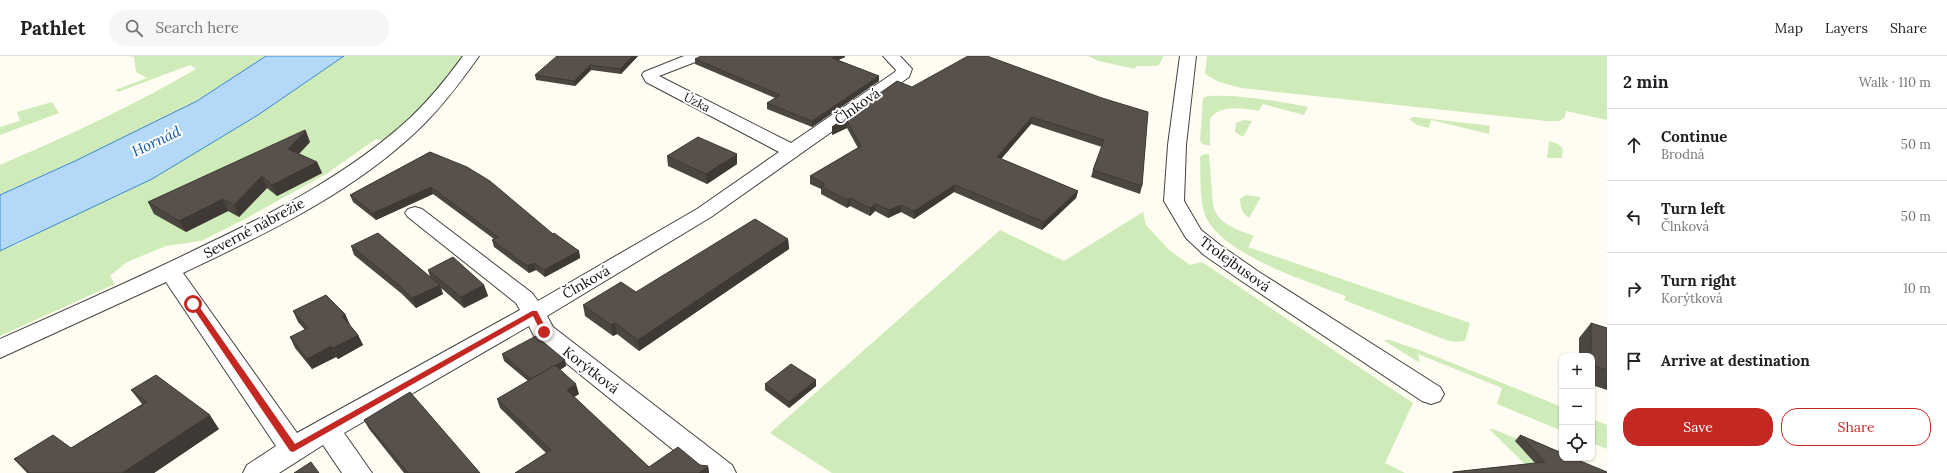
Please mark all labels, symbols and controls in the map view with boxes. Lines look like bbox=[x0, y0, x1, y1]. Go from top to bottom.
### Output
search box bbox=[109, 10, 389, 46]
text: Pathlet bbox=[20, 16, 85, 40]
icon: search bbox=[123, 17, 145, 39]
text: Search here bbox=[155, 18, 239, 37]
text: Map bbox=[1775, 19, 1803, 37]
text: Layers bbox=[1825, 19, 1868, 37]
text: Share bbox=[1890, 19, 1927, 37]
text: 2 min bbox=[1623, 71, 1669, 93]
text: Walk · 110 m bbox=[1859, 74, 1931, 91]
street label: Člnková bbox=[831, 84, 883, 128]
street label: Úzka bbox=[681, 89, 713, 115]
water label: Hornád bbox=[129, 121, 184, 161]
text: Continue bbox=[1661, 127, 1727, 146]
icon: ahead bbox=[1623, 134, 1645, 156]
text: 50 m bbox=[1901, 136, 1931, 153]
text: Brodná bbox=[1661, 146, 1705, 163]
street label: Severné nábrežie bbox=[200, 194, 308, 262]
text: Turn left bbox=[1661, 199, 1725, 218]
icon: left bbox=[1623, 206, 1645, 228]
text: 50 m bbox=[1901, 208, 1931, 225]
text: Člnková bbox=[1661, 218, 1709, 235]
street label: Trolejbusová bbox=[1196, 232, 1274, 296]
street label: Člnková bbox=[559, 261, 613, 303]
text: Turn right bbox=[1661, 271, 1737, 290]
icon: right bbox=[1623, 278, 1645, 300]
text: 10 m bbox=[1903, 280, 1931, 297]
text: Korýtková bbox=[1661, 290, 1723, 307]
route start bbox=[184, 295, 202, 313]
route end bbox=[535, 323, 553, 341]
street label: Korýtková bbox=[559, 342, 623, 398]
icon: arrive bbox=[1623, 350, 1645, 372]
text: Arrive at destination bbox=[1661, 351, 1810, 370]
map controls bbox=[1559, 353, 1595, 461]
button: + bbox=[1559, 353, 1595, 389]
button: − bbox=[1559, 389, 1595, 425]
button: Save bbox=[1623, 408, 1773, 446]
button: Share bbox=[1781, 408, 1931, 446]
button: locate bbox=[1559, 425, 1595, 461]

